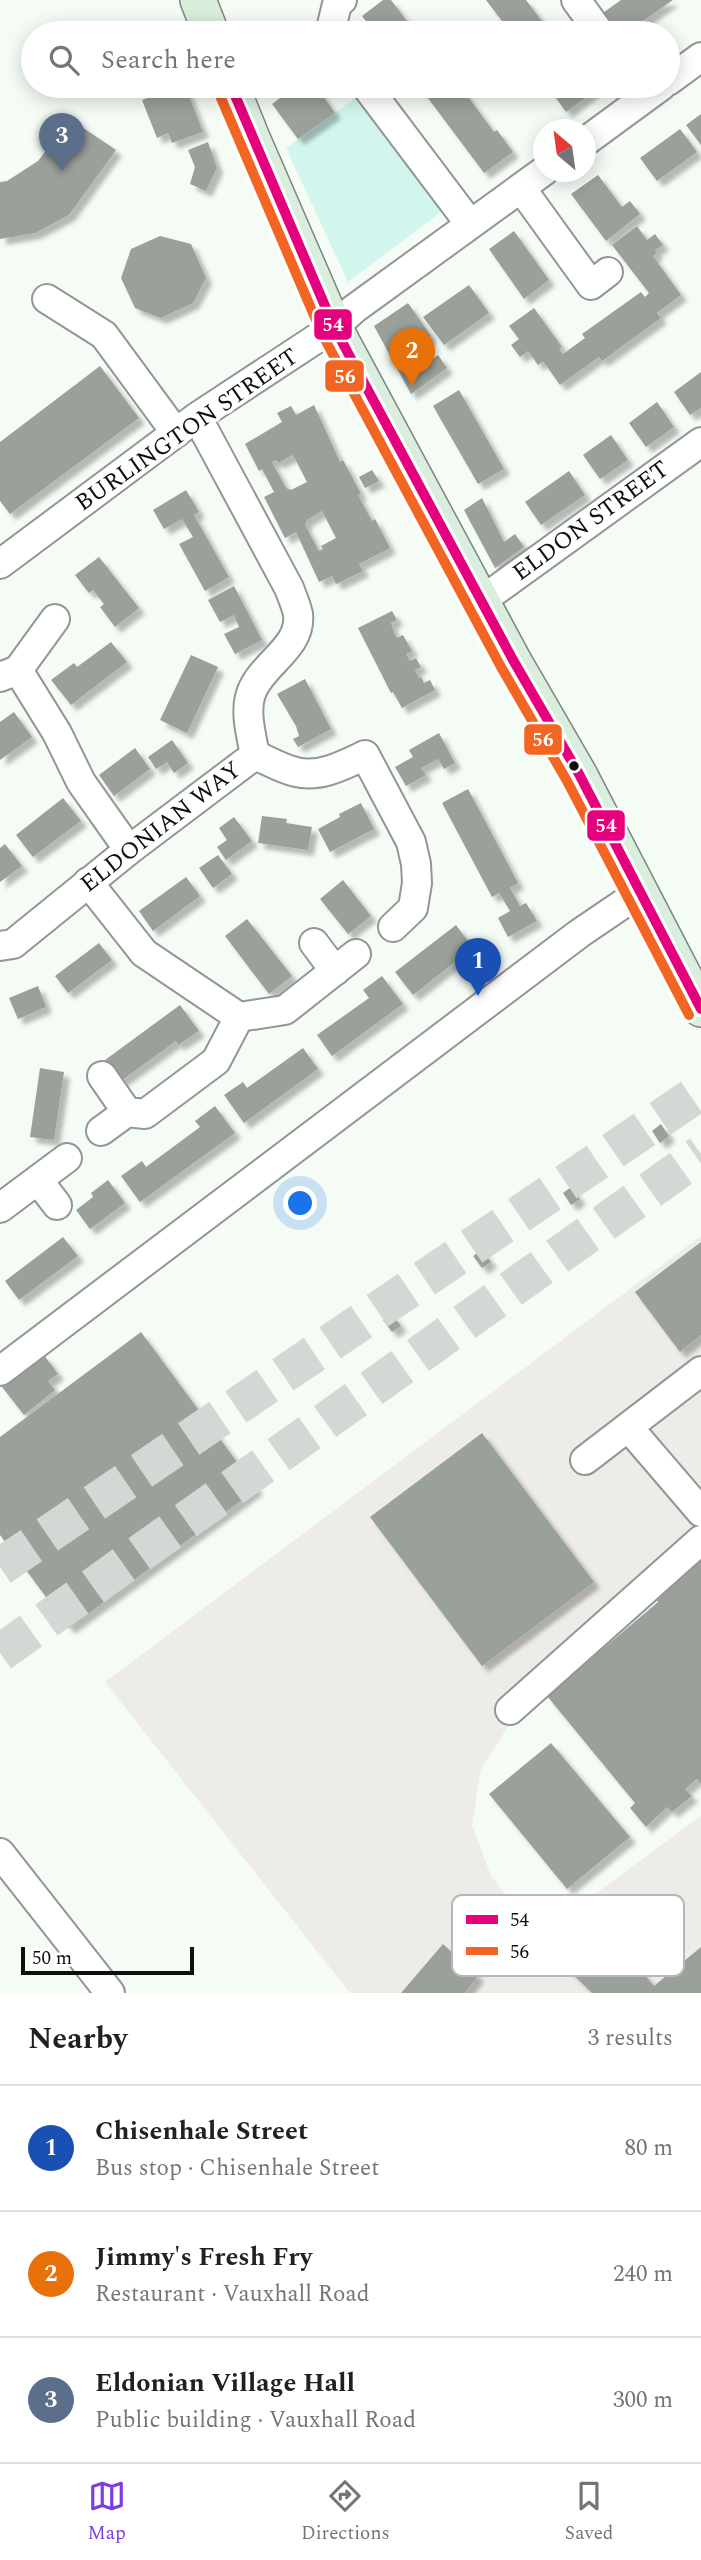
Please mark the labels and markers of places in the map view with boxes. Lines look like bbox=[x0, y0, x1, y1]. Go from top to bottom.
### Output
pin: 3 bbox=[39, 113, 85, 171]
pin: 2 bbox=[389, 328, 435, 386]
unlabelled marker bbox=[567, 759, 581, 773]
pin: 1 bbox=[455, 938, 501, 996]

